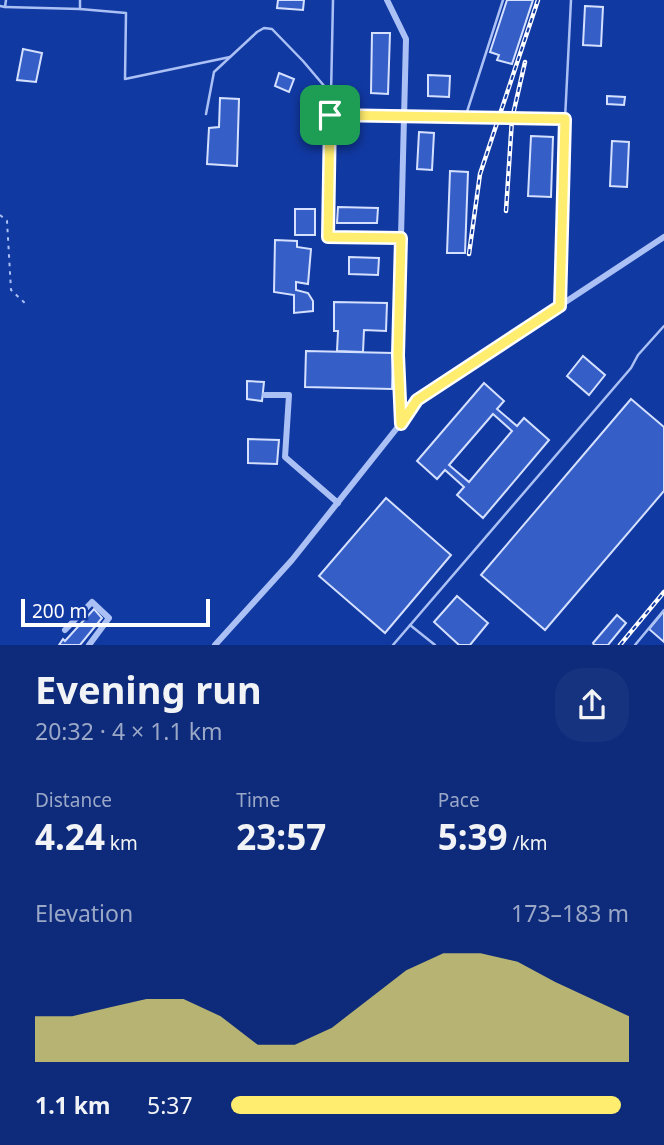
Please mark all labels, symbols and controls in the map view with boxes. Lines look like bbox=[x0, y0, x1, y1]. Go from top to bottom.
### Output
pin bbox=[300, 85, 360, 145]
icon: arrive bbox=[311, 96, 349, 134]
scale bar bbox=[21, 596, 210, 627]
text: 200 m bbox=[32, 598, 87, 624]
text: Evening run bbox=[35, 663, 262, 715]
button: share bbox=[555, 668, 629, 742]
text: 20:32 · 4 × 1.1 km bbox=[35, 715, 222, 747]
text: Distance bbox=[35, 787, 112, 813]
text: Time bbox=[236, 787, 280, 813]
text: Pace bbox=[438, 787, 480, 813]
text: 4.24 bbox=[35, 813, 105, 860]
text: 23:57 bbox=[236, 813, 326, 860]
text: 5:39 bbox=[438, 813, 508, 860]
text: km bbox=[105, 830, 138, 856]
text: /km bbox=[508, 830, 547, 856]
text: Elevation bbox=[35, 897, 133, 929]
text: 173–183 m bbox=[511, 897, 629, 929]
text: 1.1 km bbox=[35, 1089, 110, 1121]
text: 5:37 bbox=[147, 1089, 193, 1121]

